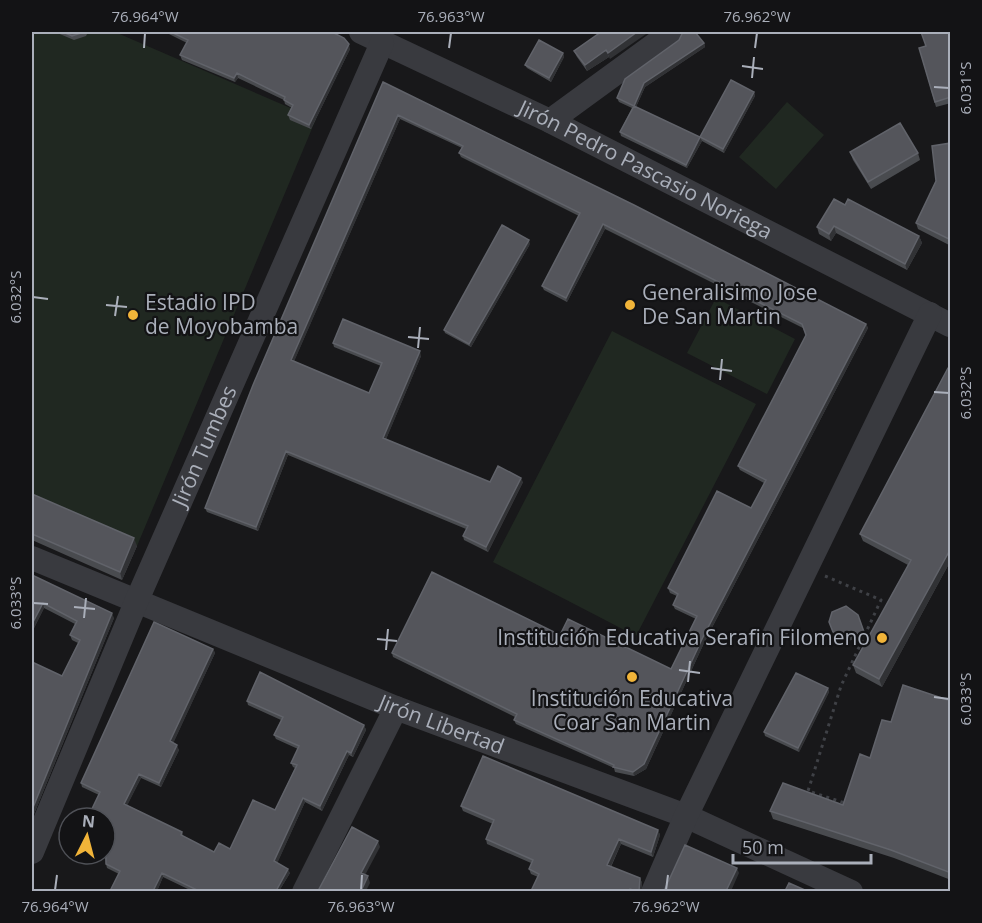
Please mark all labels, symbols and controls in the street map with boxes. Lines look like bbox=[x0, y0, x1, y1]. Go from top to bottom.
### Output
text: 76.964°W bbox=[111, 6, 179, 26]
text: 76.963°W bbox=[417, 6, 485, 26]
text: 76.962°W bbox=[723, 6, 791, 26]
text: 6.031°S bbox=[955, 62, 975, 114]
street label: Jirón Pedro Pascasio Noriega bbox=[512, 92, 778, 245]
text: 6.032°S bbox=[5, 271, 25, 323]
place label: Generalisimo Jose De San Martin bbox=[642, 278, 818, 330]
place label: Estadio IPD de Moyobamba bbox=[145, 288, 298, 340]
marker: Generalisimo Jose De San Martin bbox=[623, 298, 637, 312]
marker: Estadio IPD de Moyobamba bbox=[126, 308, 140, 322]
text: 6.032°S bbox=[955, 367, 975, 419]
street label: Jirón Tumbes bbox=[164, 381, 243, 512]
text: 6.033°S bbox=[5, 577, 25, 629]
place label: Institución Educativa Serafin Filomeno bbox=[497, 623, 870, 651]
marker: Institución Educativa Serafin Filomeno bbox=[875, 631, 889, 645]
marker: Institución Educativa Coar San Martin bbox=[625, 670, 639, 684]
text: 6.033°S bbox=[955, 673, 975, 725]
place label: Institución Educativa Coar San Martin bbox=[531, 684, 733, 736]
street label: Jirón Libertad bbox=[373, 687, 508, 760]
north arrow bbox=[57, 806, 117, 866]
text: N bbox=[81, 809, 96, 833]
scale bar bbox=[733, 827, 871, 865]
text: 50 m bbox=[742, 835, 784, 859]
text: 76.964°W bbox=[21, 896, 89, 916]
text: 76.963°W bbox=[327, 896, 395, 916]
text: 76.962°W bbox=[632, 896, 700, 916]

